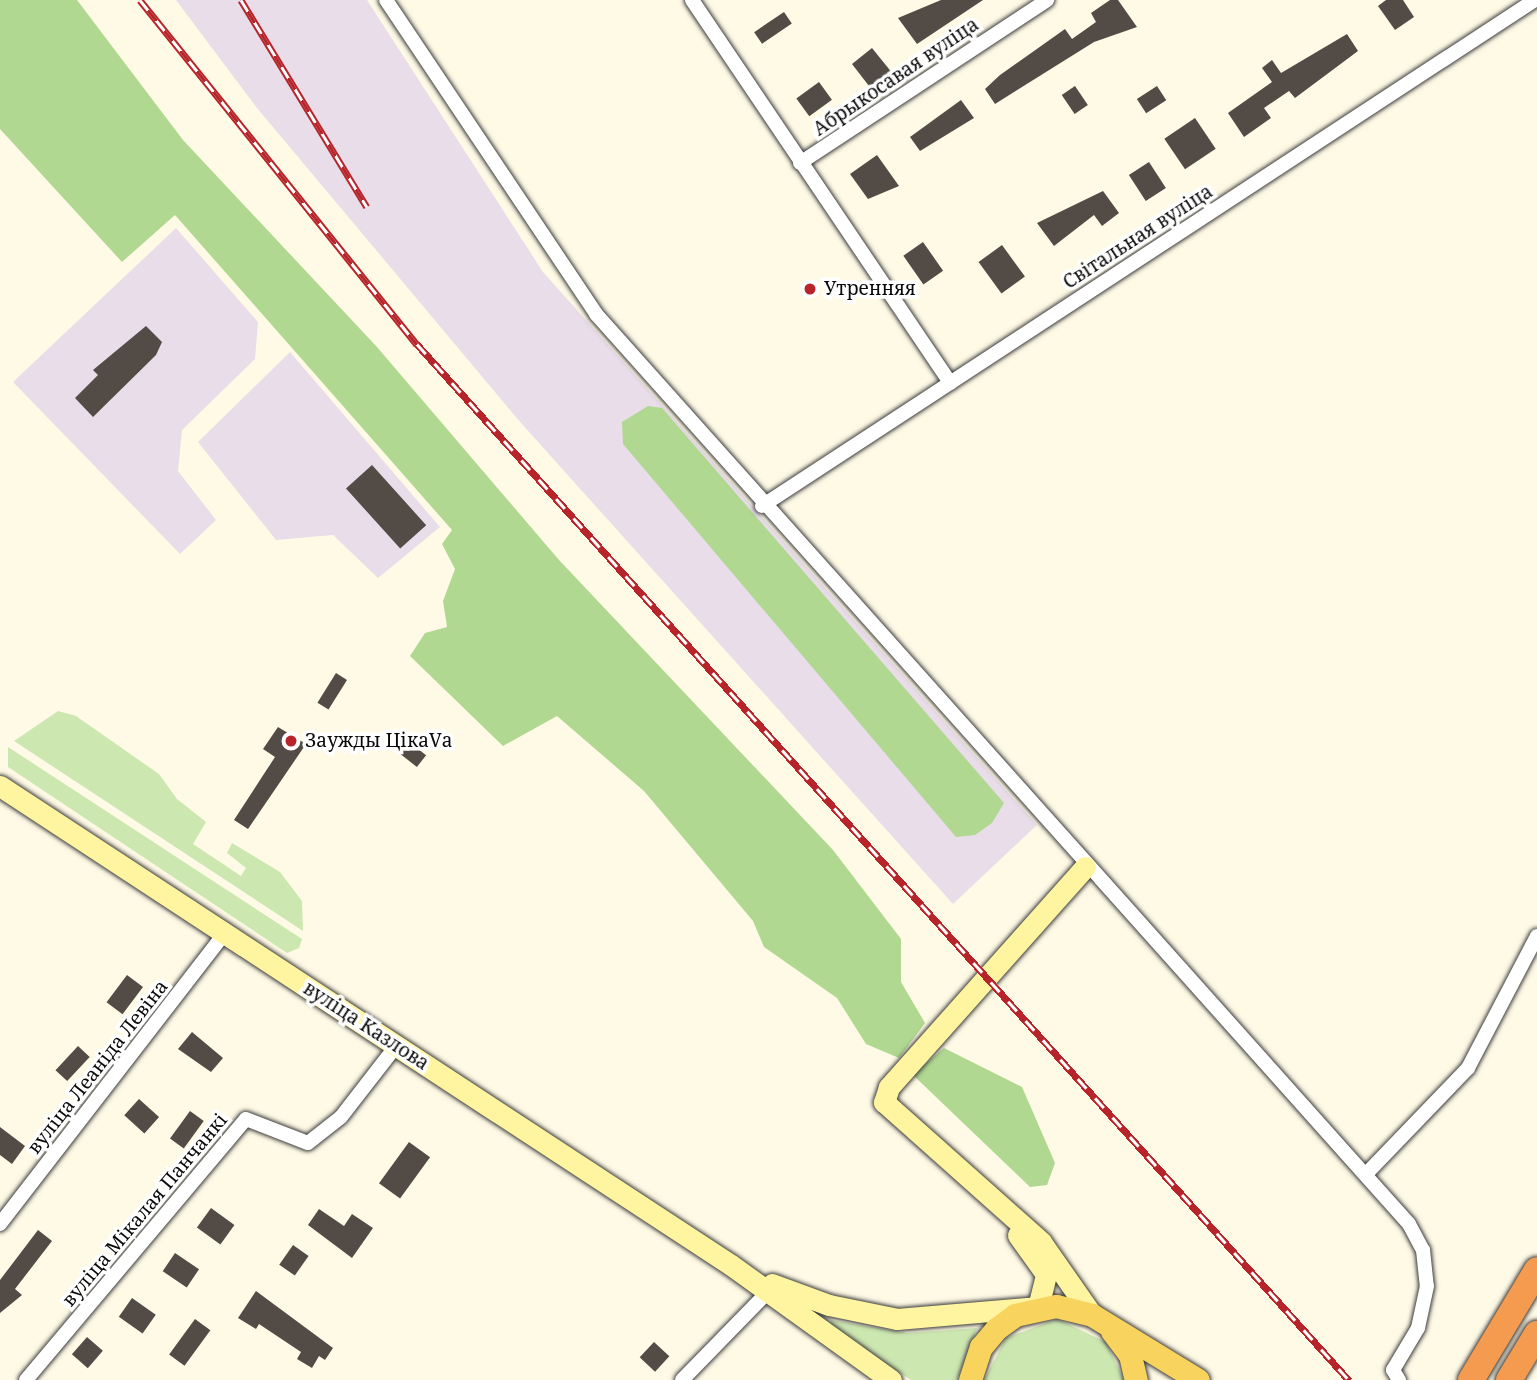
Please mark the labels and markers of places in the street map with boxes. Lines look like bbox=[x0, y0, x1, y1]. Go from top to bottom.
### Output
place label: Утренняя bbox=[824, 278, 916, 300]
marker: Утренняя bbox=[802, 281, 818, 297]
place label: Заужды ЦікаVа bbox=[305, 730, 453, 752]
marker: Заужды ЦікаVа bbox=[283, 733, 299, 749]

